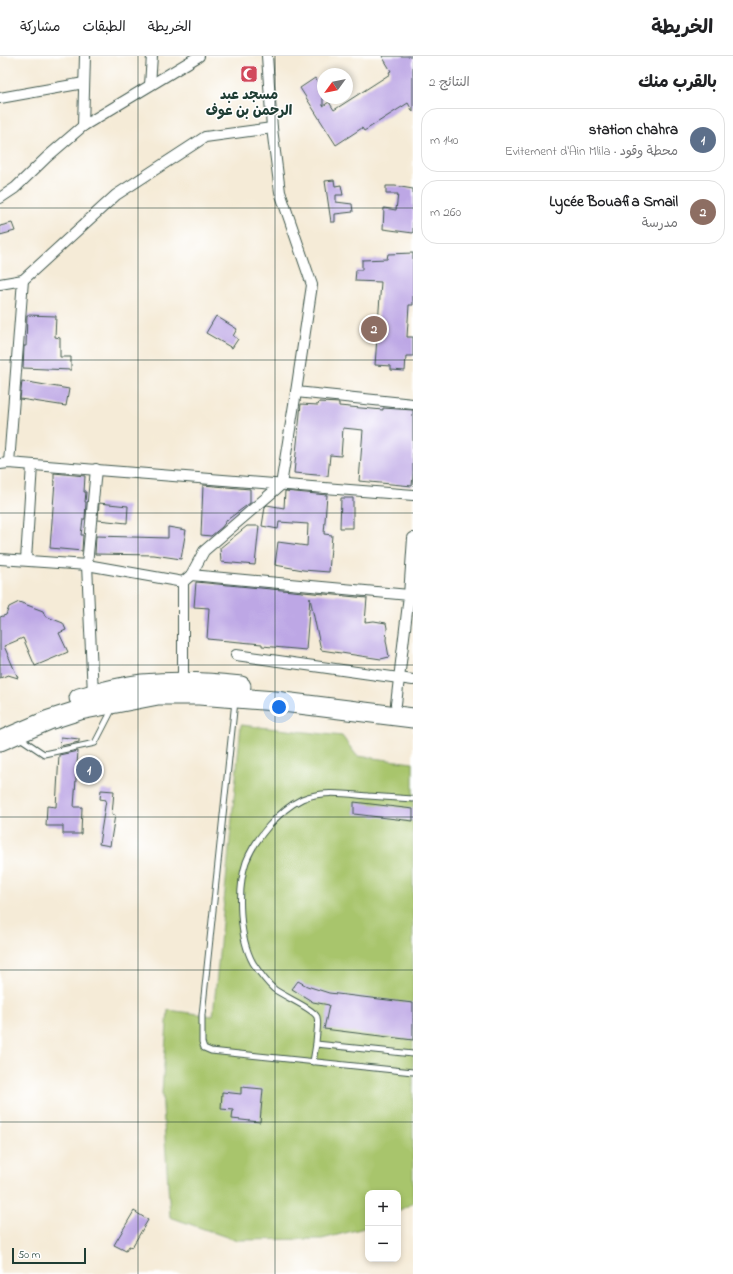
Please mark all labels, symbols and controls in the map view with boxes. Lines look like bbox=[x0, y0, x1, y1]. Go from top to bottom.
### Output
text: الخريطة bbox=[651, 15, 713, 42]
text: مشاركة bbox=[20, 17, 60, 38]
text: الطبقات bbox=[82, 17, 126, 38]
text: الخريطة bbox=[148, 17, 191, 38]
mosque icon: مسجد عبد الرحمن بن عوف bbox=[239, 64, 259, 84]
north arrow bbox=[317, 68, 353, 104]
text: بالقرب منك bbox=[638, 70, 717, 95]
text: النتائج: 2 bbox=[429, 73, 470, 92]
place label: مسجد عبد الرحمن بن عوف bbox=[206, 85, 293, 122]
text: station chahra bbox=[589, 119, 678, 141]
text: 140 m bbox=[430, 131, 458, 150]
text: 1 bbox=[701, 131, 705, 150]
text: محطة وقود · Evitement d'Ain Mlila bbox=[505, 142, 678, 161]
text: Lycée Bouafia Smail bbox=[549, 191, 678, 213]
text: 260 m bbox=[430, 203, 461, 222]
text: 2 bbox=[700, 203, 706, 222]
text: مدرسة bbox=[642, 214, 678, 233]
pin: 2 bbox=[361, 314, 387, 344]
your location bbox=[269, 697, 289, 717]
pin: 1 bbox=[76, 755, 102, 785]
map controls bbox=[365, 1190, 401, 1262]
button: + bbox=[365, 1190, 401, 1226]
button: − bbox=[365, 1226, 401, 1262]
scale bar bbox=[12, 1246, 86, 1265]
text: 50 m bbox=[18, 1247, 40, 1263]

